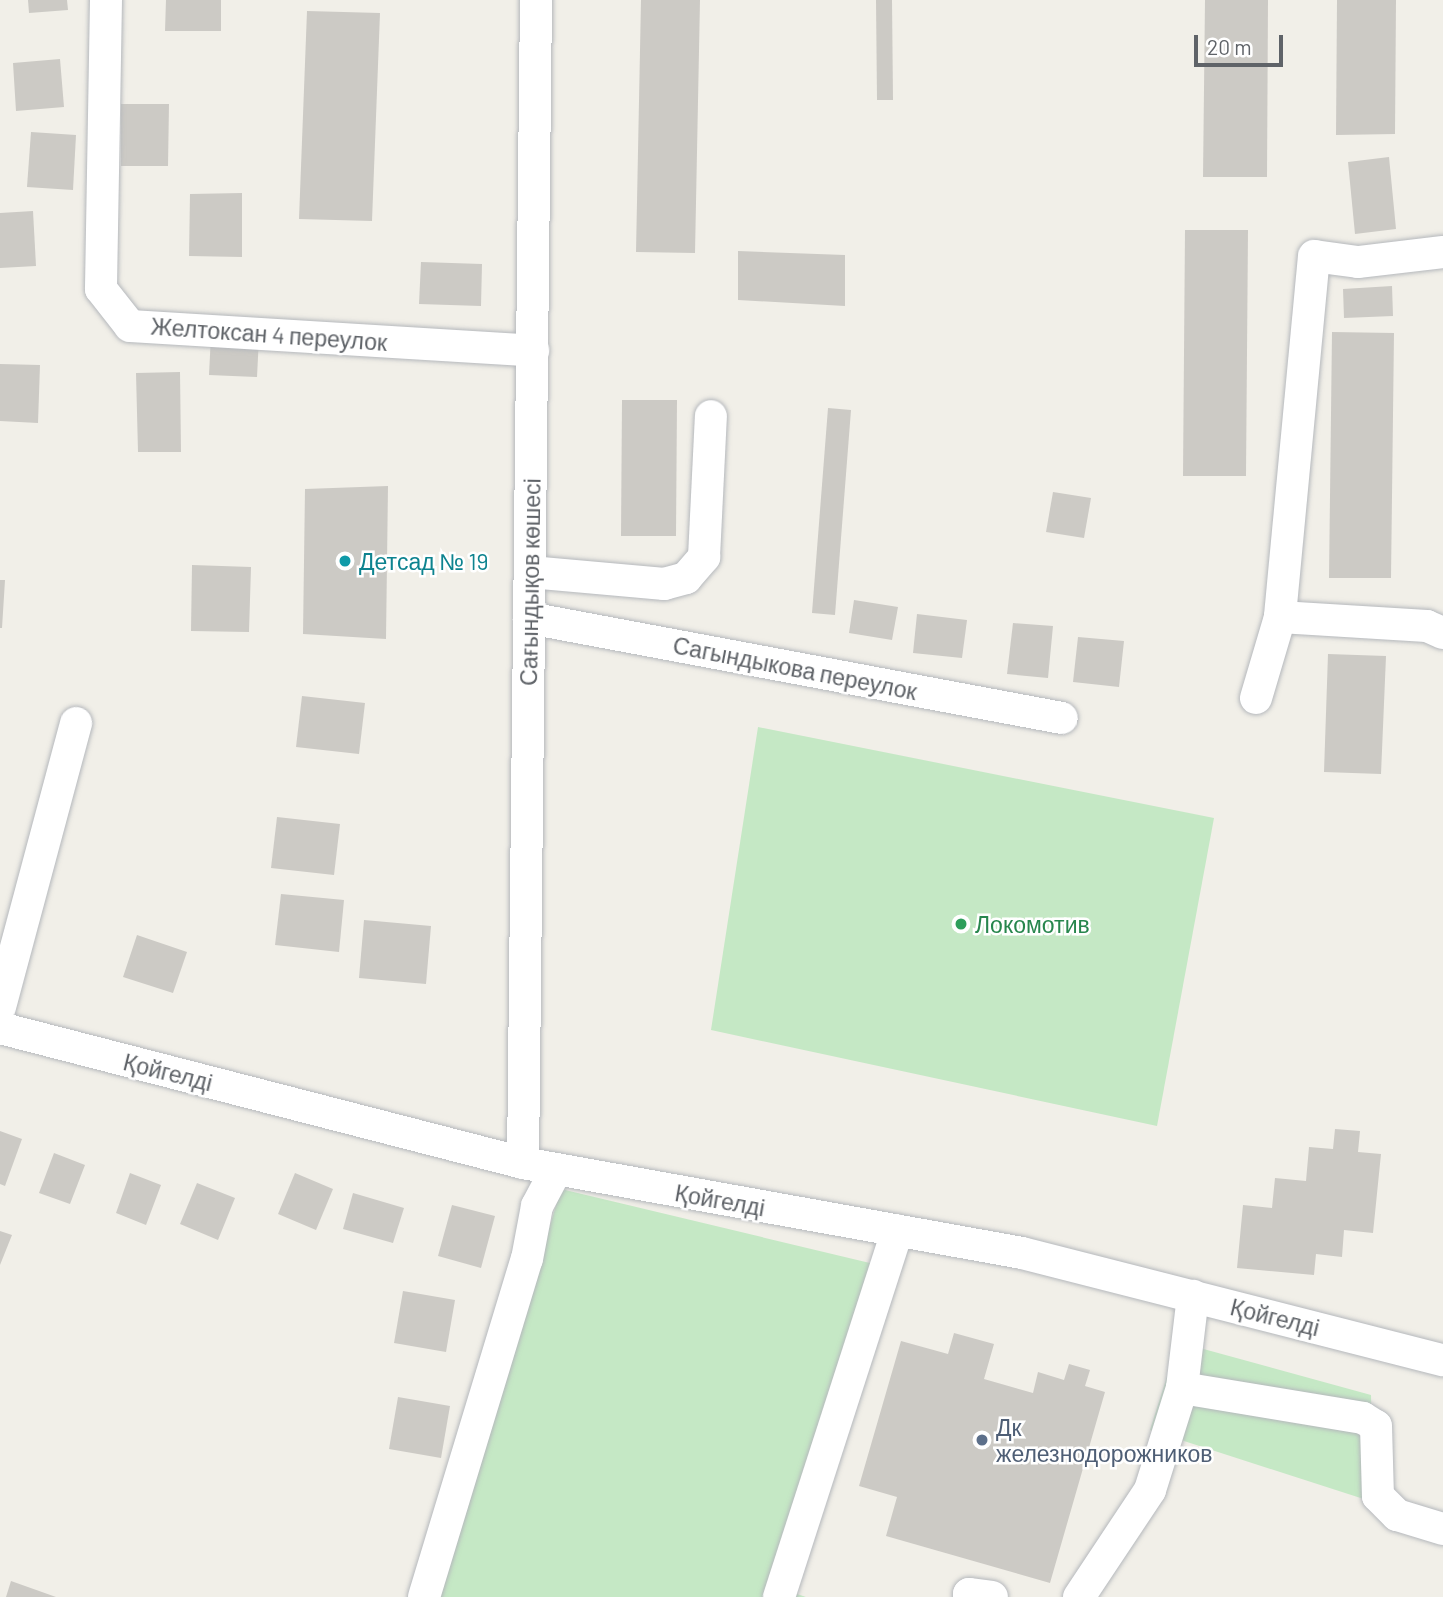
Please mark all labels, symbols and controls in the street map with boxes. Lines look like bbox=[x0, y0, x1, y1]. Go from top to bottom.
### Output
scale bar bbox=[1198, 21, 1287, 65]
text: 20 m bbox=[1207, 34, 1252, 59]
street label: Желтоксан 4 переулок bbox=[150, 312, 388, 356]
street label: Сағындықов көшесі bbox=[514, 478, 546, 686]
place label: Детсад № 19 bbox=[359, 547, 488, 575]
marker: Детсад № 19 bbox=[337, 553, 353, 569]
street label: Сагындыкова переулок bbox=[671, 631, 919, 705]
place label: Локомотив bbox=[975, 910, 1090, 938]
marker: Локомотив bbox=[953, 916, 969, 932]
street label: Қойгелді bbox=[121, 1048, 215, 1096]
street label: Қойгелді bbox=[673, 1179, 767, 1221]
street label: Қойгелді bbox=[1228, 1293, 1322, 1341]
place label: Дк железнодорожников bbox=[996, 1413, 1212, 1467]
marker: Дк железнодорожников bbox=[974, 1432, 990, 1448]

